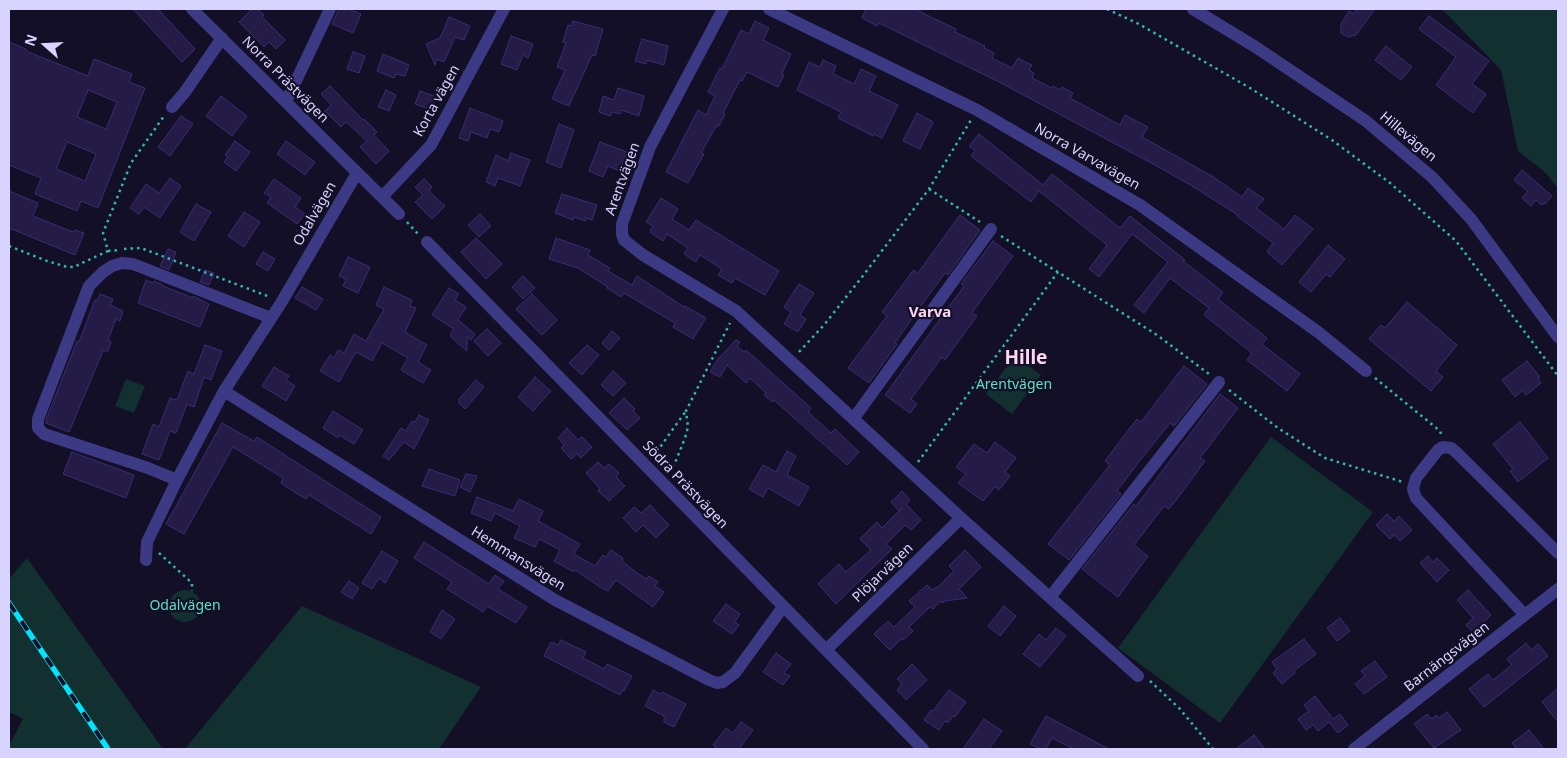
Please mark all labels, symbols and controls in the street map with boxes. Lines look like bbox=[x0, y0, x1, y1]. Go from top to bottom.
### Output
north arrow bbox=[20, 20, 70, 70]
text: N bbox=[20, 31, 41, 48]
street label: Norra Prästvägen bbox=[238, 33, 332, 127]
street label: Korta vägen bbox=[410, 62, 464, 140]
street label: Hillevägen bbox=[1376, 108, 1440, 166]
street label: Norra Varvavägen bbox=[1031, 120, 1143, 194]
street label: Arentvägen bbox=[602, 140, 644, 218]
street label: Odalvägen bbox=[290, 179, 340, 249]
district label: Varva bbox=[909, 304, 951, 322]
district label: Hille bbox=[1005, 348, 1047, 370]
park label: Arentvägen bbox=[976, 377, 1052, 393]
street label: Södra Prästvägen bbox=[639, 438, 731, 532]
street label: Hemmansvägen bbox=[468, 523, 568, 595]
street label: Plöjarvägen bbox=[849, 540, 917, 606]
park label: Odalvägen bbox=[149, 598, 221, 614]
street label: Barnängsvägen bbox=[1401, 619, 1493, 695]

